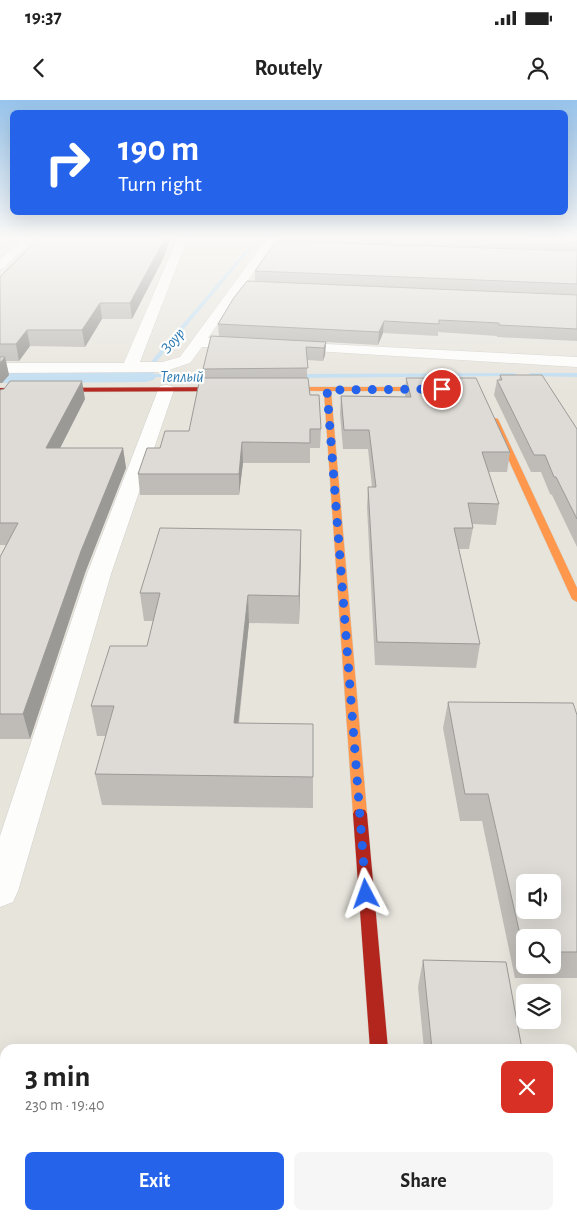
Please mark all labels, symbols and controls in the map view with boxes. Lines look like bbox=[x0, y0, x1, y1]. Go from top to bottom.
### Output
text: 19:37 bbox=[25, 8, 62, 27]
icon: back bbox=[25, 54, 53, 82]
icon: person bbox=[524, 54, 552, 82]
text: Routely bbox=[255, 57, 322, 79]
icon: right bbox=[35, 130, 100, 195]
text: 190 m bbox=[118, 132, 199, 167]
text: Turn right bbox=[118, 173, 202, 195]
water label: Зоур bbox=[158, 325, 189, 357]
pin bbox=[421, 368, 463, 410]
water label: Теплый bbox=[160, 369, 204, 385]
icon: arrive bbox=[428, 375, 456, 403]
position arrow bbox=[339, 867, 391, 919]
map controls bbox=[516, 874, 561, 1029]
button: sound bbox=[516, 874, 561, 919]
button: search bbox=[516, 929, 561, 974]
button: layers bbox=[516, 984, 561, 1029]
button: close bbox=[501, 1061, 553, 1113]
text: 3 min bbox=[25, 1062, 90, 1092]
text: 230 m · 19:40 bbox=[25, 1097, 105, 1113]
button: Exit bbox=[25, 1152, 284, 1210]
button: Share bbox=[294, 1152, 553, 1210]

